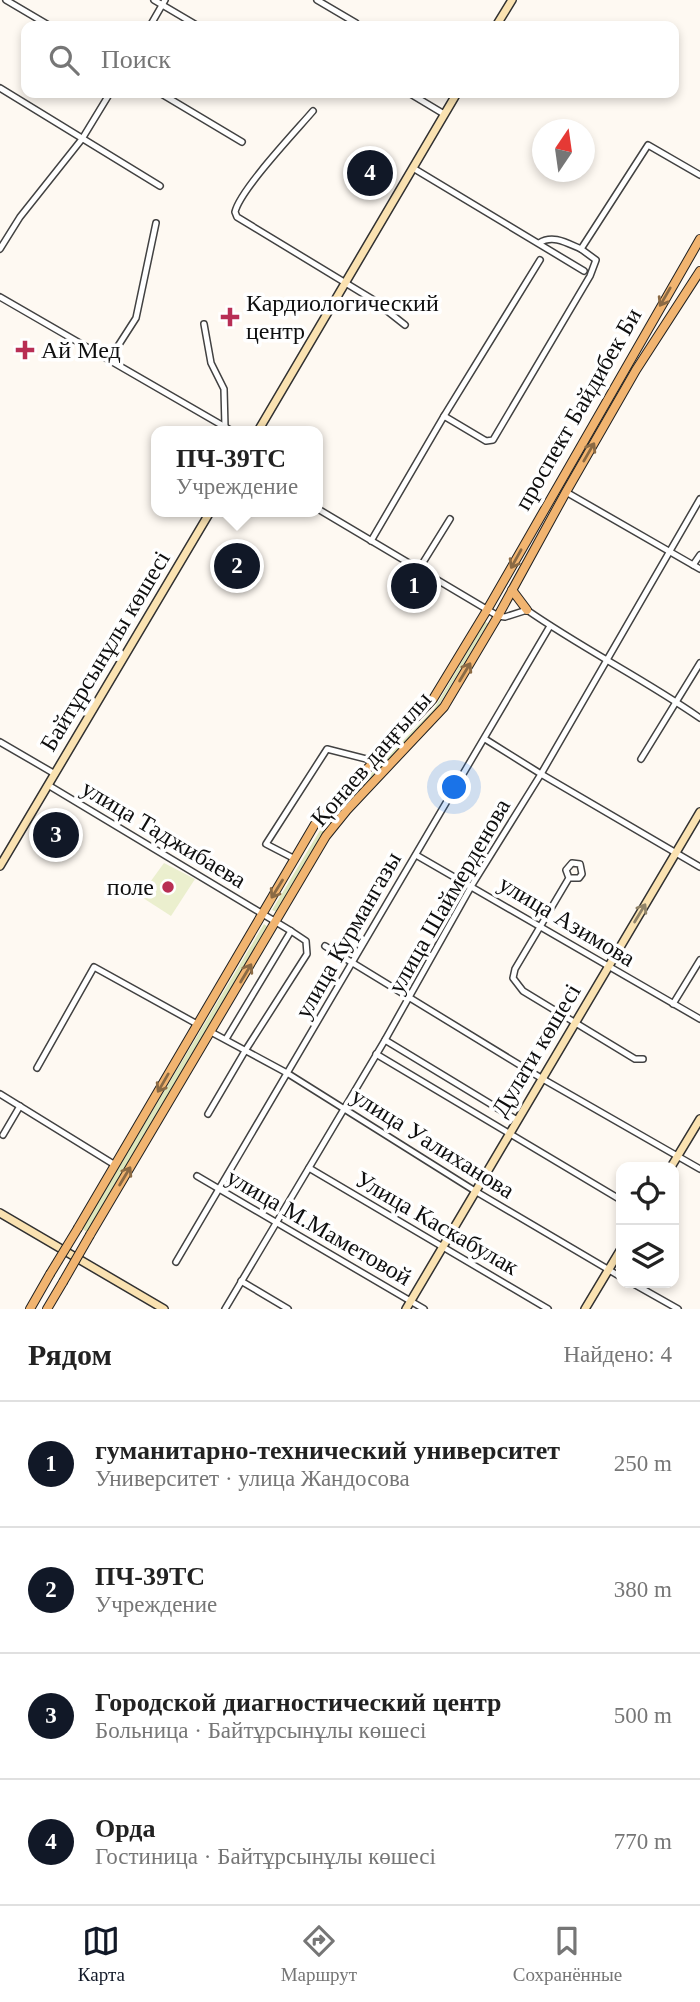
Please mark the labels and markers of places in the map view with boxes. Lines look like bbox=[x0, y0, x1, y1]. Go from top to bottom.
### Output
pin: 4 bbox=[347, 147, 393, 199]
place label: Кардиологический центр bbox=[246, 290, 439, 344]
marker: Кардиологический центр bbox=[220, 307, 240, 327]
place label: Ай Мед bbox=[41, 337, 121, 363]
marker: Ай Мед bbox=[15, 340, 35, 360]
pin: 2 bbox=[214, 540, 260, 592]
pin: 1 bbox=[391, 560, 437, 612]
pin: 3 bbox=[33, 809, 79, 861]
place label: поле bbox=[107, 874, 154, 900]
marker: поле bbox=[160, 879, 176, 895]

